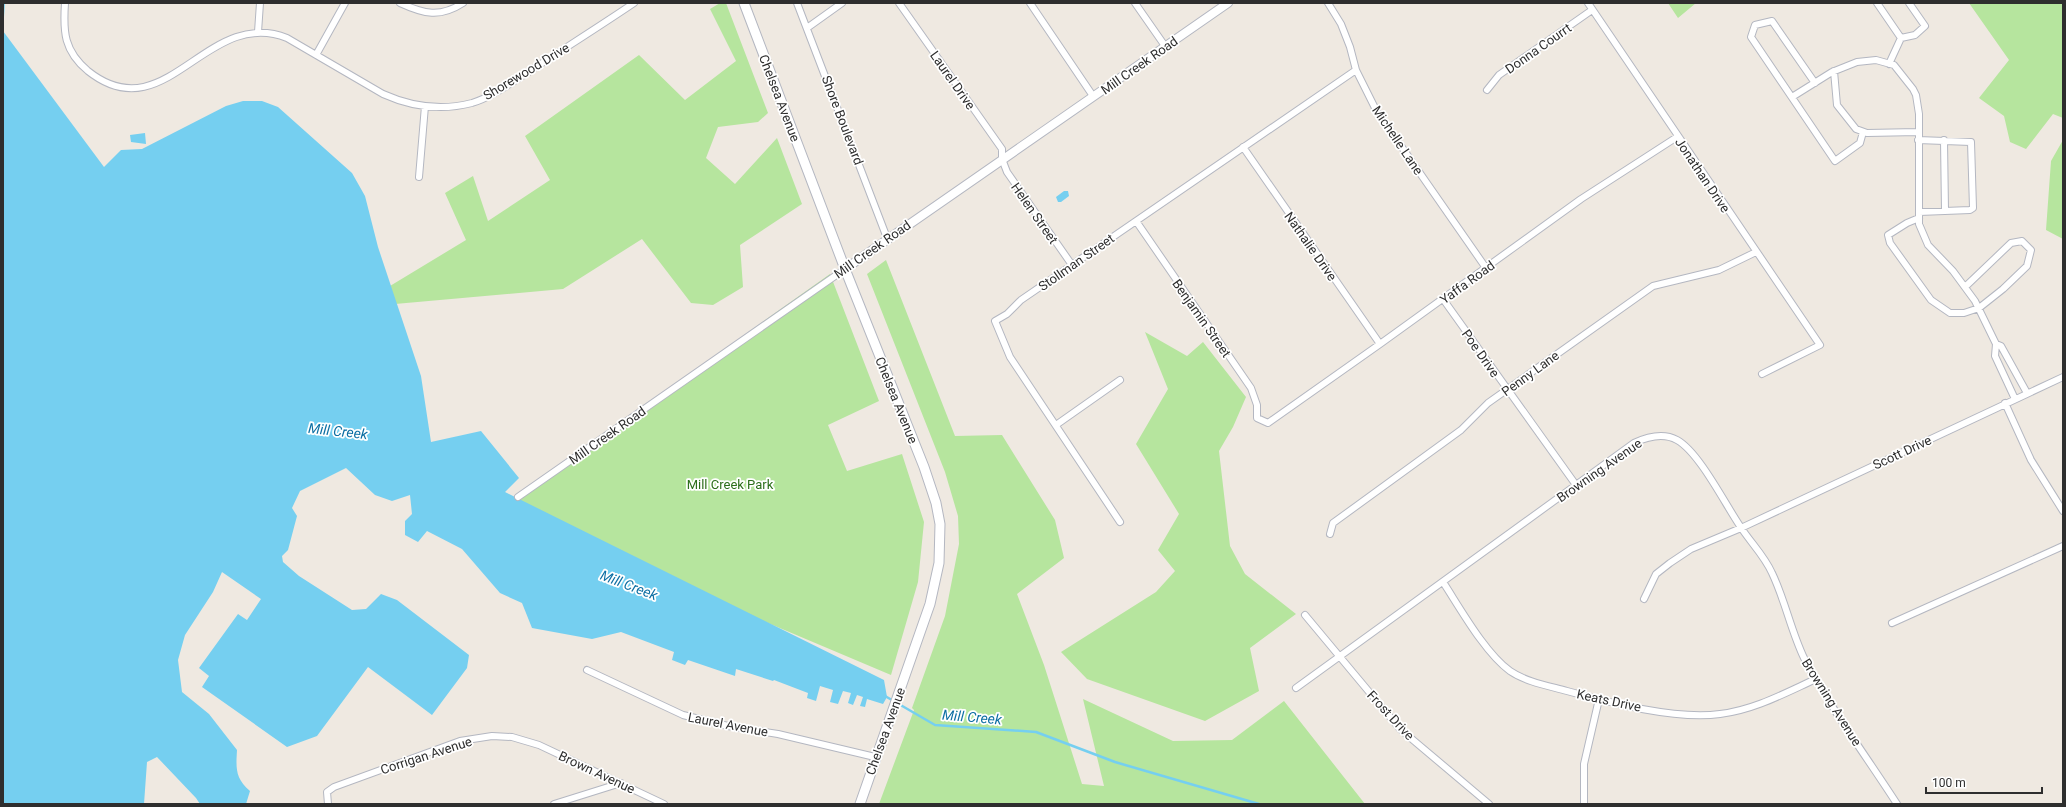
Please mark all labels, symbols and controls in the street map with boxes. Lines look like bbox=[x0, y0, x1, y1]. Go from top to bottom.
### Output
street label: Donna Courrt bbox=[1502, 20, 1574, 77]
street label: Mill Creek Road bbox=[1098, 33, 1181, 97]
street label: Shorewood Drive bbox=[480, 40, 572, 103]
street label: Laurel Drive bbox=[927, 48, 978, 113]
street label: Chelsea Avenue bbox=[756, 53, 803, 144]
street label: Shore Boulevard bbox=[819, 73, 866, 167]
street label: Michelle Lane bbox=[1369, 103, 1426, 178]
street label: Jonathan Drive bbox=[1672, 135, 1733, 216]
street label: Helen Street bbox=[1008, 180, 1061, 247]
street label: Nathalie Drive bbox=[1281, 209, 1340, 284]
street label: Mill Creek Road bbox=[831, 217, 914, 281]
street label: Stollman Street bbox=[1036, 231, 1117, 294]
street label: Yaffa Road bbox=[1437, 258, 1497, 307]
street label: Benjamin Street bbox=[1169, 276, 1234, 360]
street label: Poe Drive bbox=[1459, 327, 1503, 380]
street label: Penny Lane bbox=[1499, 348, 1562, 399]
street label: Chelsea Avenue bbox=[872, 355, 921, 446]
street label: Mill Creek Road bbox=[566, 403, 649, 467]
water label: Mill Creek bbox=[307, 420, 370, 442]
street label: Scott Drive bbox=[1871, 432, 1934, 473]
street label: Browning Avenue bbox=[1554, 435, 1645, 505]
park label: Mill Creek Park bbox=[687, 477, 774, 492]
water label: Mill Creek bbox=[598, 567, 661, 604]
street label: Browning Avenue bbox=[1799, 656, 1865, 749]
street label: Chelsea Avenue bbox=[863, 685, 908, 777]
street label: Keats Drive bbox=[1575, 686, 1643, 715]
street label: Frost Drive bbox=[1364, 688, 1417, 743]
water label: Mill Creek bbox=[942, 706, 1004, 728]
street label: Laurel Avenue bbox=[687, 709, 769, 740]
street label: Corrigan Avenue bbox=[379, 734, 474, 777]
street label: Brown Avenue bbox=[556, 748, 637, 797]
scale bar bbox=[1926, 769, 2042, 795]
text: 100 m bbox=[1932, 776, 1966, 790]

